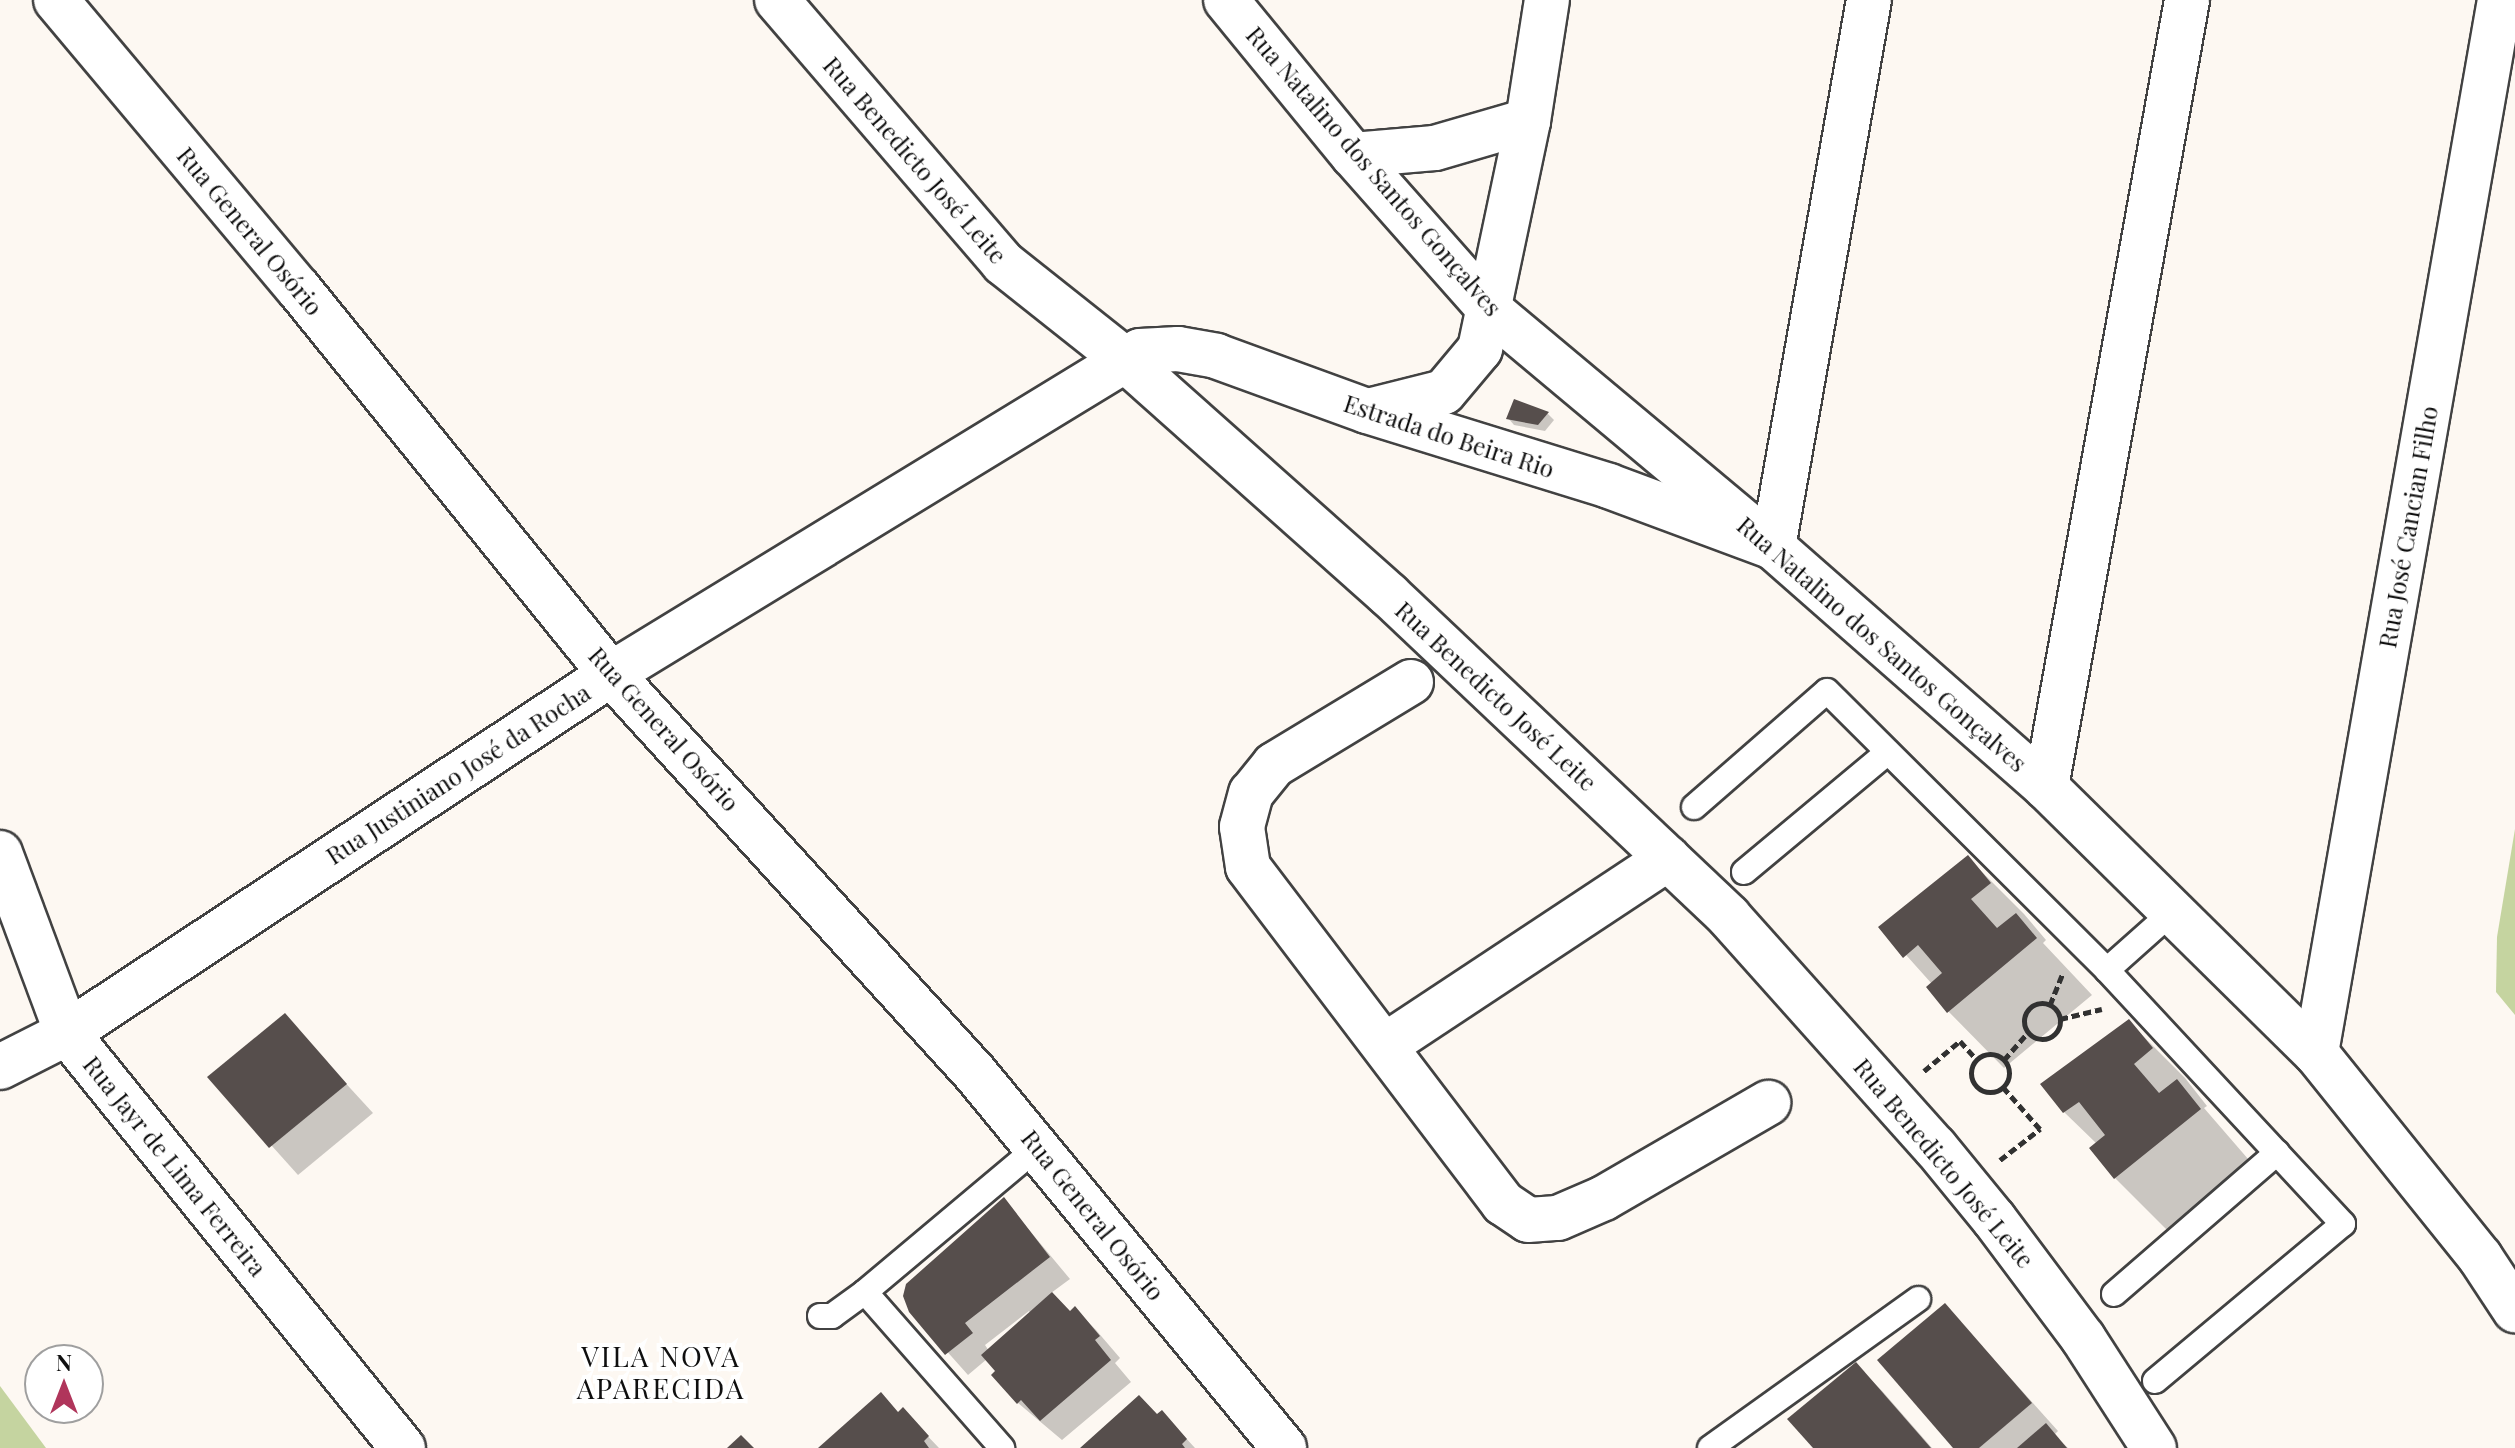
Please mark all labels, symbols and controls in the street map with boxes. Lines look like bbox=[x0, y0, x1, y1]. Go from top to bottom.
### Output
street label: Rua Natalino dos Santos Gonçalves bbox=[1240, 20, 1508, 322]
street label: Rua Benedicto José Leite bbox=[817, 51, 1013, 269]
street label: Rua General Osório bbox=[171, 141, 329, 321]
street label: Estrada do Beira Rio bbox=[1340, 388, 1558, 484]
street label: Rua José Cancian Filho bbox=[2373, 404, 2443, 650]
street label: Rua Natalino dos Santos Gonçalves bbox=[1731, 510, 2033, 778]
street label: Rua Benedicto José Leite bbox=[1389, 595, 1603, 797]
street label: Rua General Osório bbox=[583, 641, 745, 817]
street label: Rua Justiniano José da Rocha bbox=[320, 678, 596, 870]
street label: Rua Jayr de Lima Ferreira bbox=[77, 1050, 273, 1282]
street label: Rua Benedicto José Leite bbox=[1848, 1052, 2040, 1274]
street label: Rua General Osório bbox=[1015, 1124, 1171, 1306]
district label: VILA NOVA APARECIDA bbox=[577, 1339, 745, 1405]
north arrow bbox=[24, 1344, 104, 1424]
text: N bbox=[56, 1347, 72, 1377]

